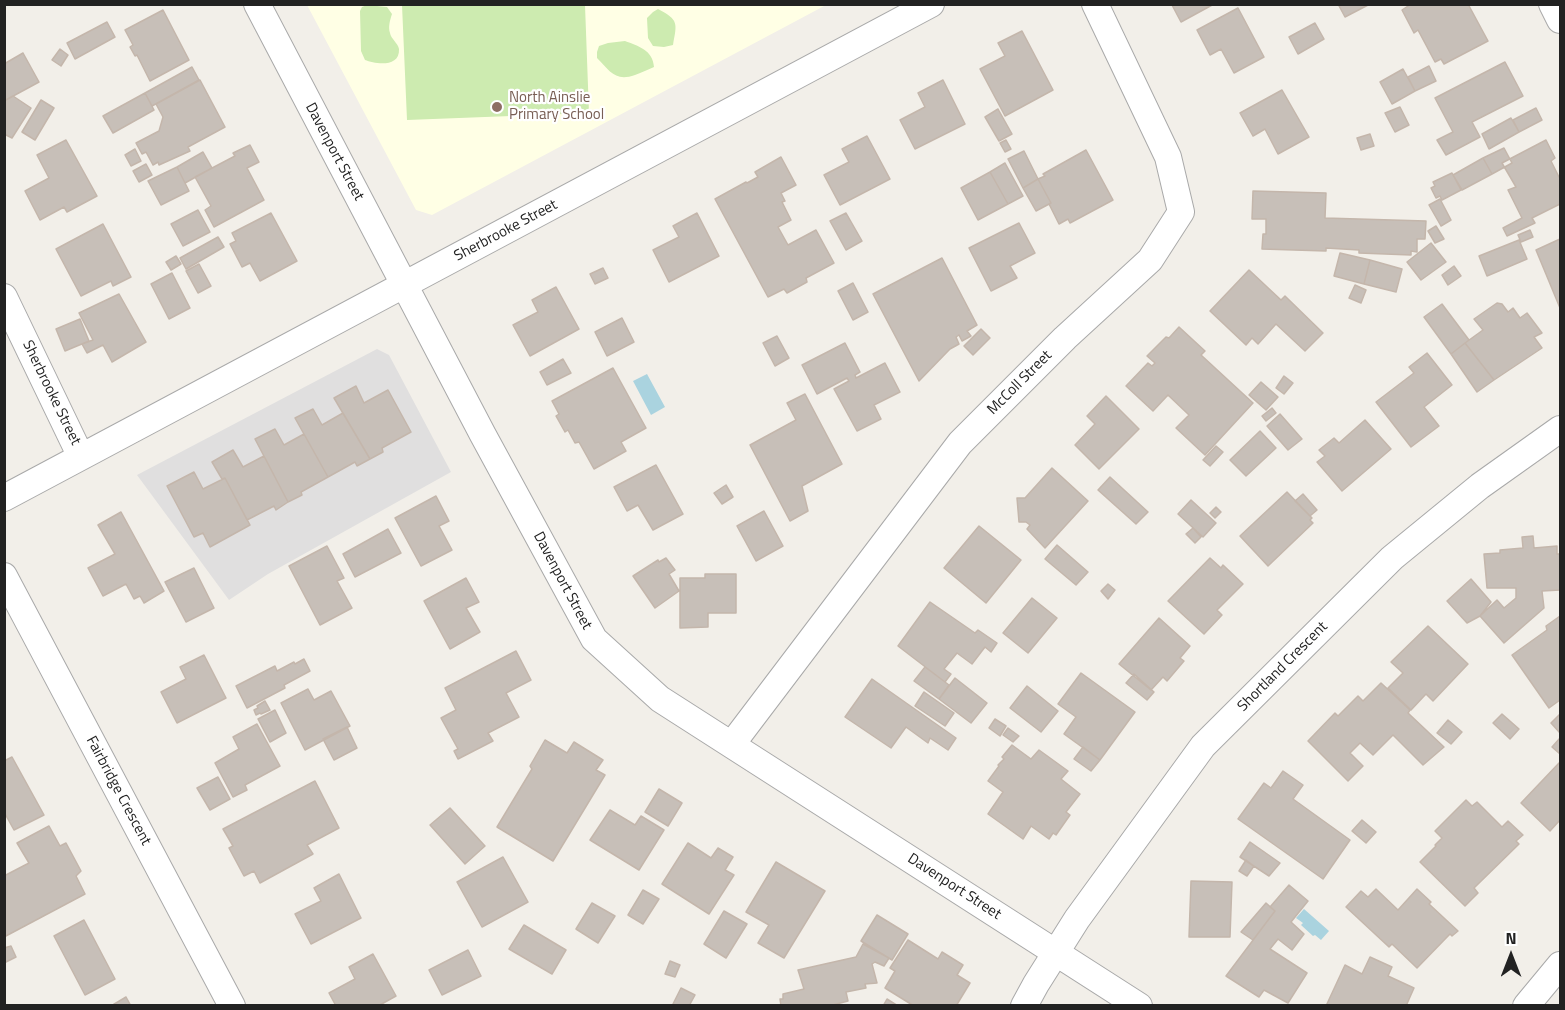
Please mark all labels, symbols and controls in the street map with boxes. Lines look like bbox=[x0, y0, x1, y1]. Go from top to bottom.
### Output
place label: North Ainslie Primary School bbox=[509, 89, 604, 124]
street label: Davenport Street bbox=[301, 100, 367, 204]
marker: North Ainslie Primary School bbox=[490, 100, 504, 114]
street label: Sherbrooke Street bbox=[451, 196, 561, 266]
street label: Sherbrooke Street bbox=[18, 338, 84, 448]
street label: McColl Street bbox=[984, 347, 1056, 419]
street label: Davenport Street bbox=[529, 529, 595, 633]
street label: Shortland Crescent bbox=[1234, 618, 1332, 716]
street label: Fairbridge Crescent bbox=[82, 733, 154, 849]
street label: Davenport Street bbox=[904, 850, 1004, 924]
north arrow bbox=[1481, 926, 1541, 986]
text: N bbox=[1505, 926, 1517, 950]

